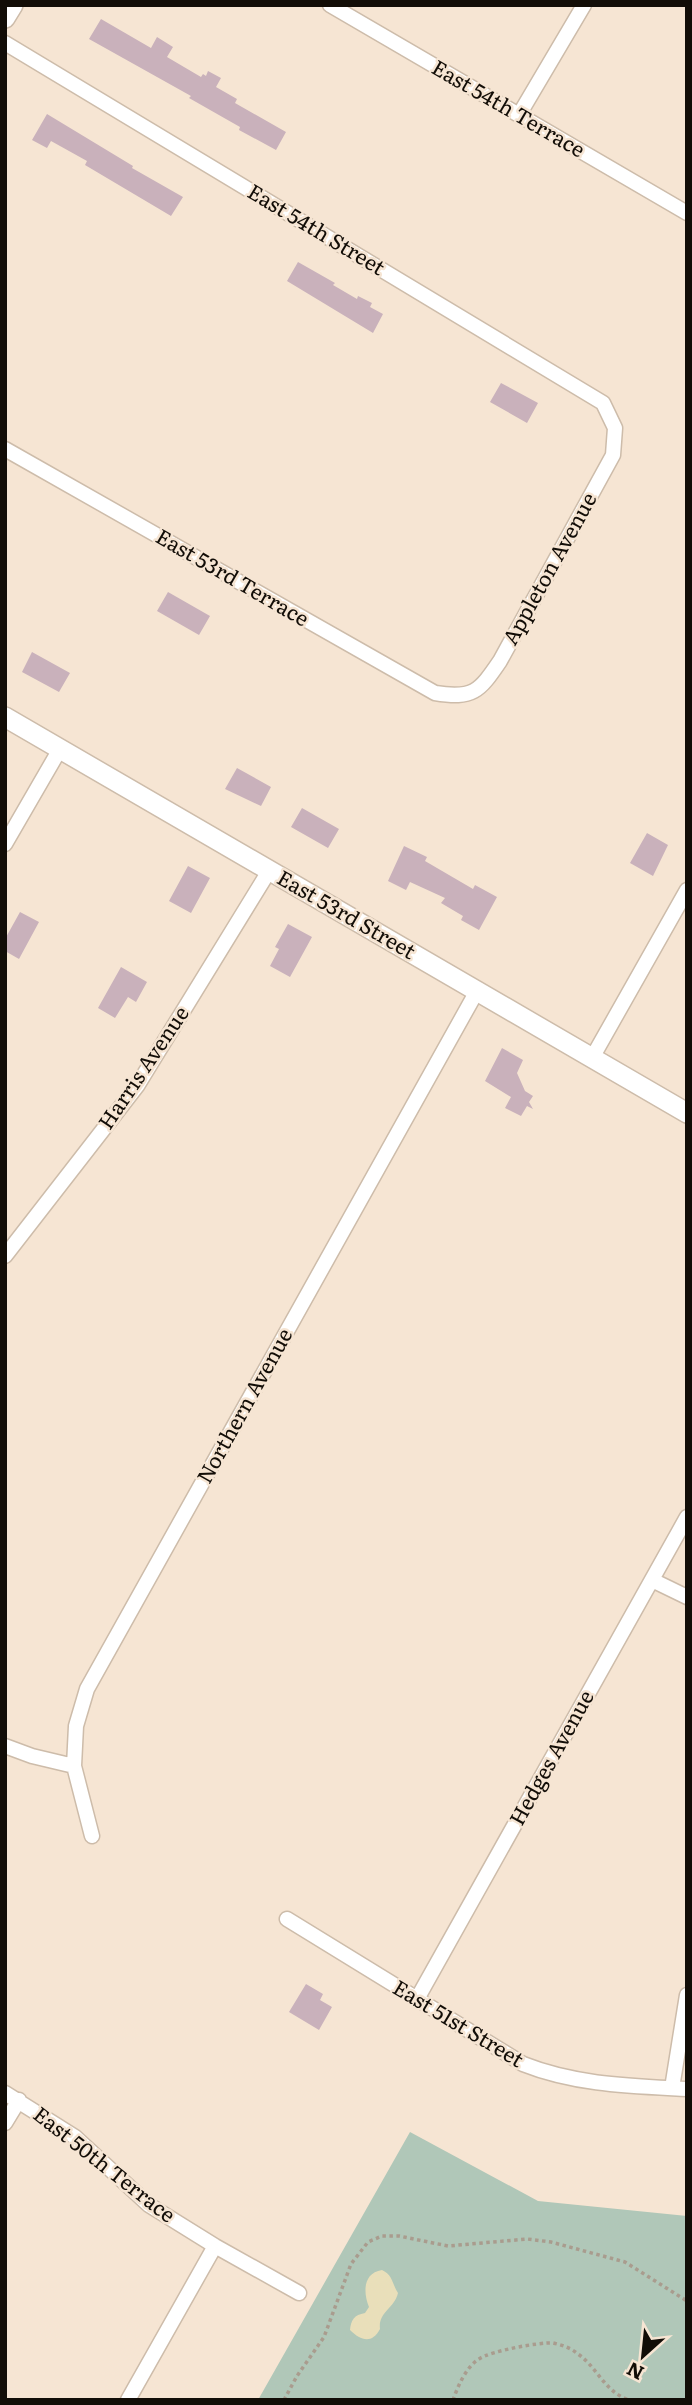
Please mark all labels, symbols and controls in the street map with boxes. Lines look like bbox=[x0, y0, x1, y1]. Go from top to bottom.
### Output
street label: East 54th Terrace bbox=[427, 50, 592, 163]
street label: East 54th Street bbox=[243, 175, 392, 281]
street label: Appleton Avenue bbox=[493, 486, 603, 650]
street label: East 53rd Terrace bbox=[151, 519, 316, 632]
street label: East 53rd Street bbox=[272, 861, 423, 965]
street label: Harris Avenue bbox=[89, 999, 195, 1135]
street label: Northern Avenue bbox=[187, 1321, 298, 1488]
street label: Hedges Avenue bbox=[500, 1683, 600, 1830]
street label: East 51st Street bbox=[388, 1971, 531, 2073]
street label: East 50th Terrace bbox=[28, 2098, 183, 2229]
north arrow bbox=[608, 2321, 678, 2391]
text: N bbox=[621, 2356, 648, 2388]

